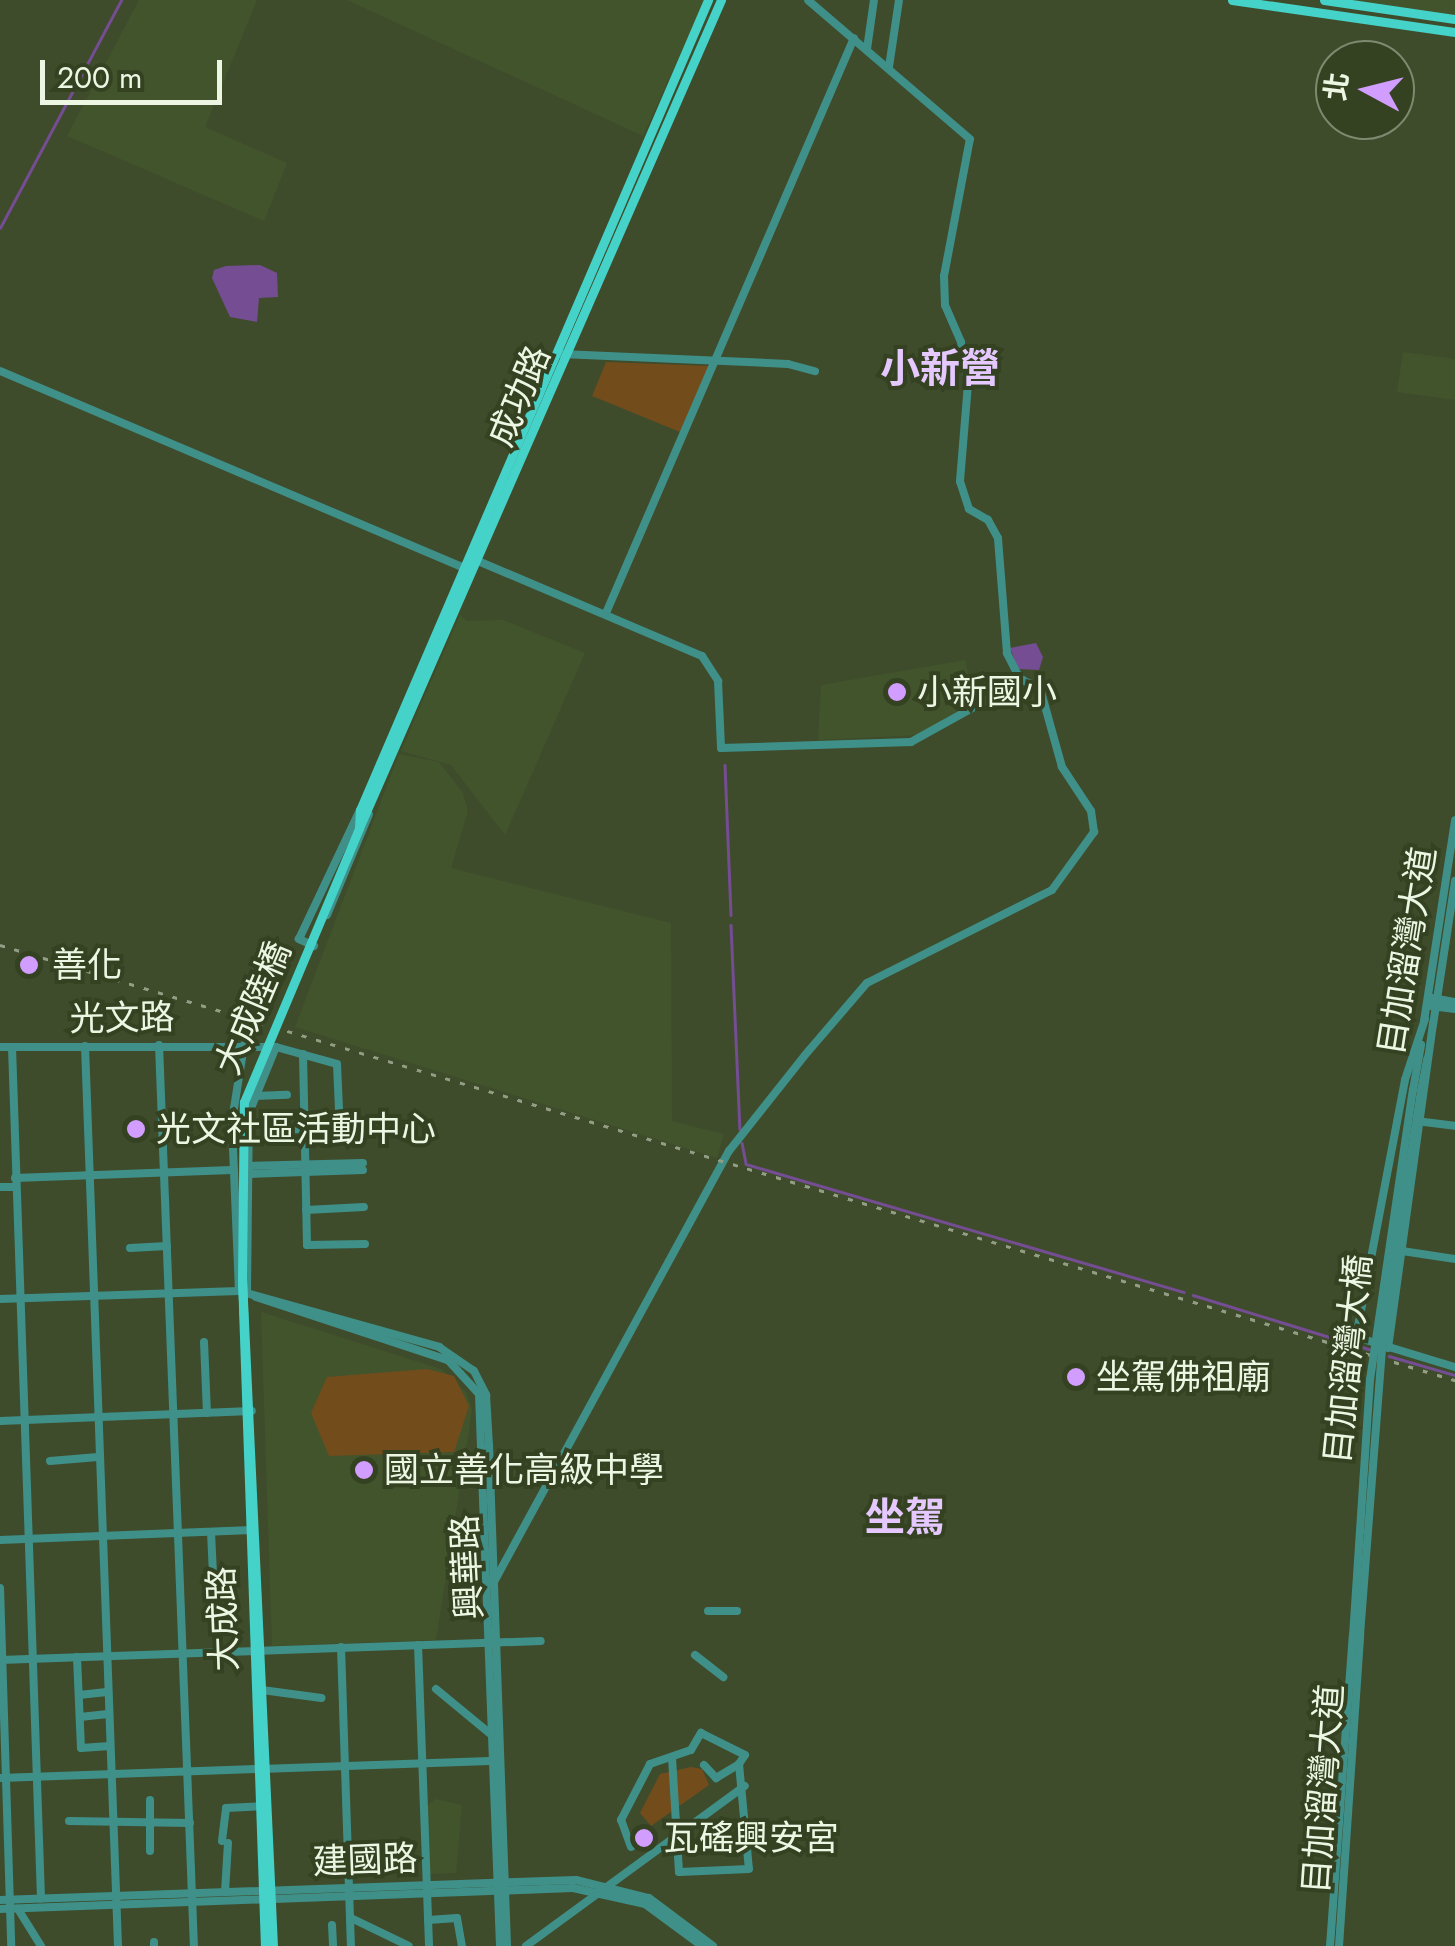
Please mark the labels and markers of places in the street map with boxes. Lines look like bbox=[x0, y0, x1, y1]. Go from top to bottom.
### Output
place label: 小新國小 bbox=[917, 671, 1057, 713]
marker: 小新國小 bbox=[886, 681, 908, 703]
place label: 善化 bbox=[52, 944, 122, 986]
marker: 善化 bbox=[16, 952, 42, 978]
place label: 光文社區活動中心 bbox=[156, 1108, 436, 1150]
marker: 光文社區活動中心 bbox=[125, 1118, 147, 1140]
place label: 坐駕佛祖廟 bbox=[1096, 1356, 1271, 1398]
marker: 坐駕佛祖廟 bbox=[1065, 1366, 1087, 1388]
place label: 國立善化高級中學 bbox=[384, 1449, 664, 1491]
marker: 國立善化高級中學 bbox=[353, 1459, 375, 1481]
place label: 瓦磘興安宮 bbox=[664, 1817, 839, 1859]
marker: 瓦磘興安宮 bbox=[633, 1827, 655, 1849]

